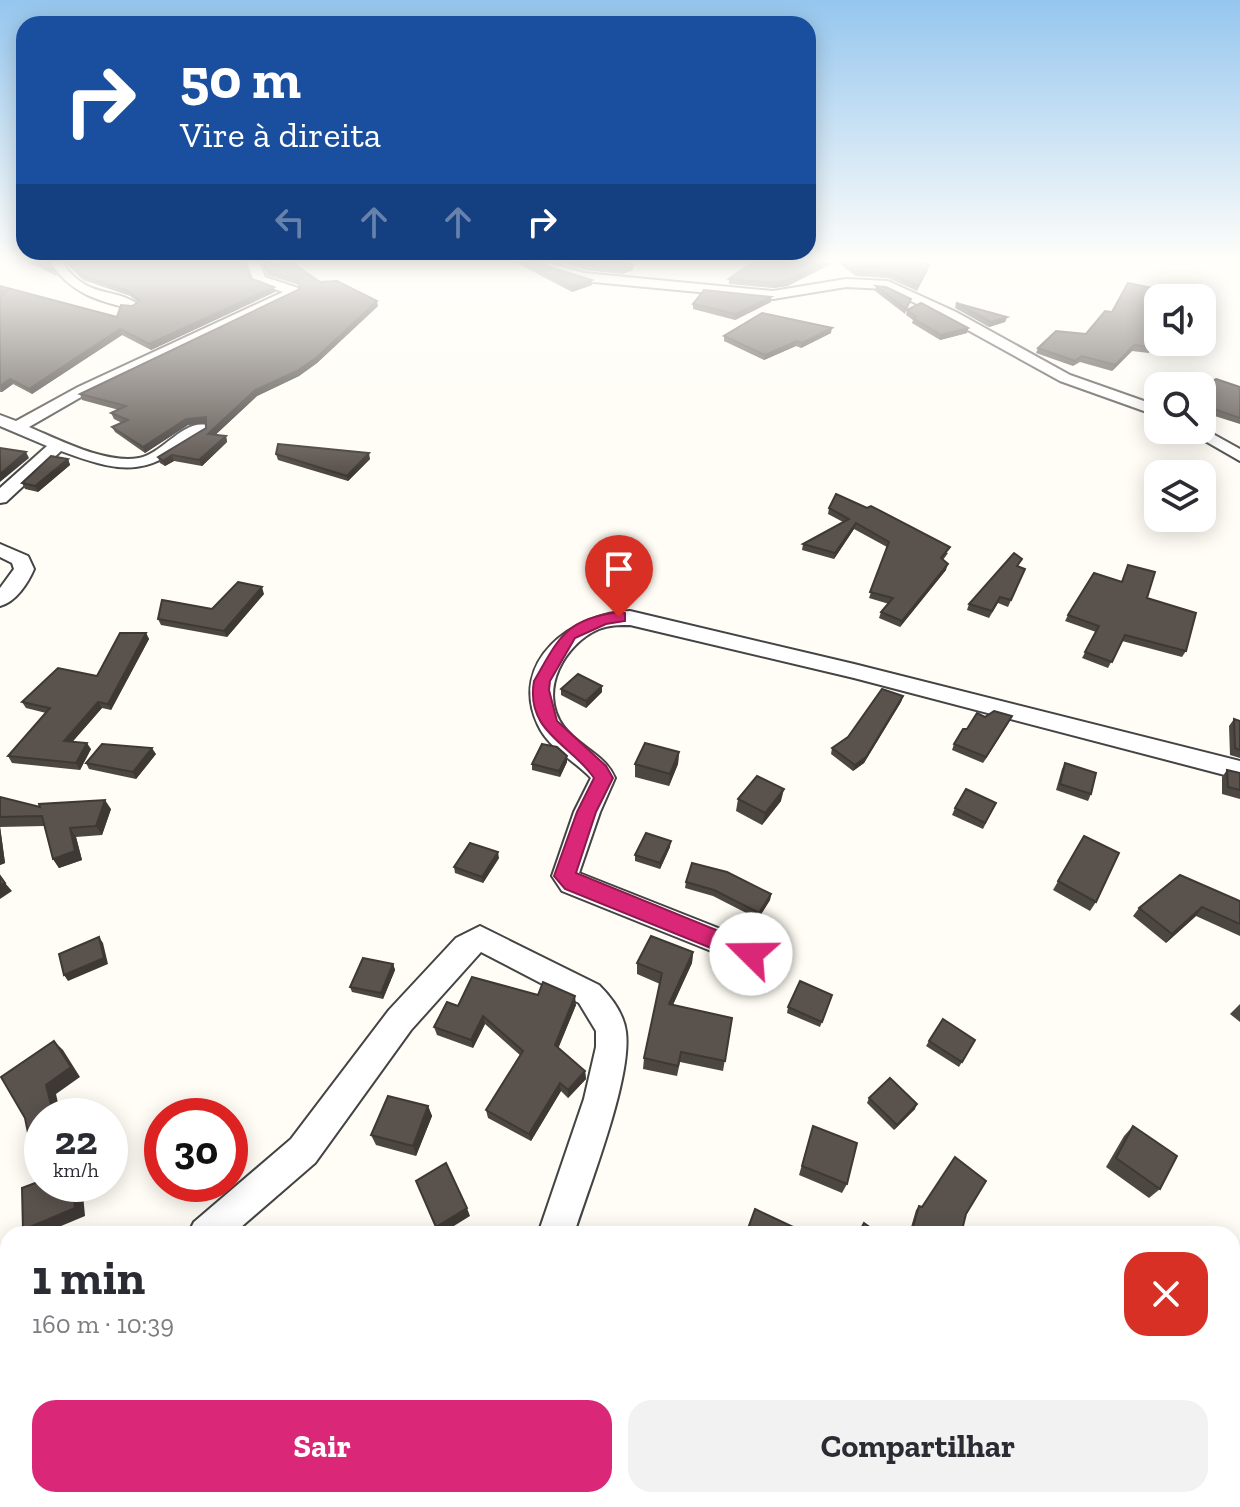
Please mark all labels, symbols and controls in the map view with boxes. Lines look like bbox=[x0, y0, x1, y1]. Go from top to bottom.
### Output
text: 50 m bbox=[180, 45, 301, 112]
icon: right bbox=[48, 48, 152, 152]
text: Vire à direita bbox=[180, 113, 381, 156]
icon: left bbox=[268, 200, 312, 244]
icon: ahead bbox=[352, 200, 396, 244]
icon: ahead bbox=[436, 200, 480, 244]
icon: right bbox=[520, 200, 564, 244]
map controls bbox=[1144, 284, 1216, 532]
button: sound bbox=[1144, 284, 1216, 356]
button: search bbox=[1144, 372, 1216, 444]
button: layers bbox=[1144, 460, 1216, 532]
pin bbox=[585, 535, 653, 617]
icon: arrive bbox=[597, 547, 641, 591]
position arrow bbox=[709, 912, 793, 996]
speed limit sign: 30 bbox=[144, 1098, 248, 1202]
text: 22 bbox=[55, 1116, 97, 1164]
text: km/h bbox=[53, 1158, 99, 1182]
text: 1 min bbox=[32, 1249, 145, 1306]
button: close bbox=[1124, 1252, 1208, 1336]
text: 160 m · 10:39 bbox=[32, 1308, 174, 1340]
button: Sair bbox=[32, 1400, 612, 1492]
button: Compartilhar bbox=[628, 1400, 1208, 1492]

